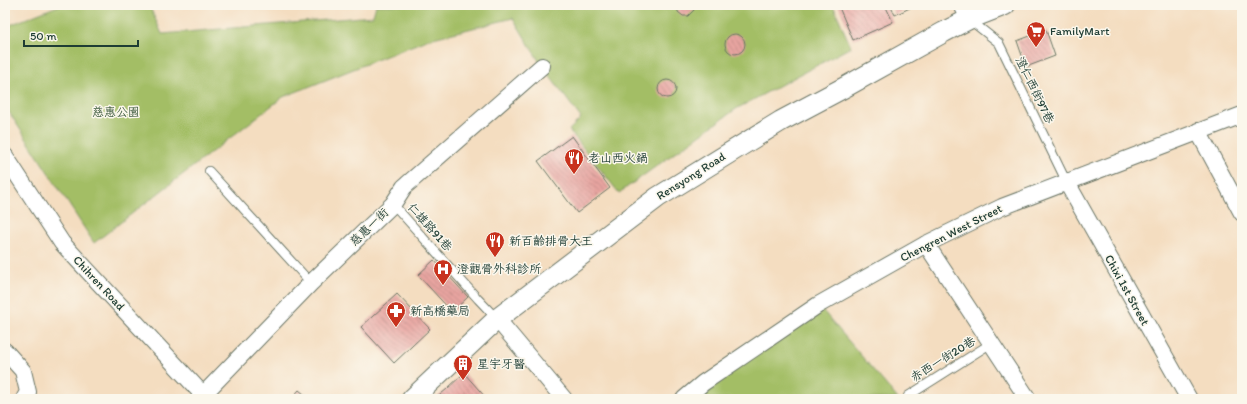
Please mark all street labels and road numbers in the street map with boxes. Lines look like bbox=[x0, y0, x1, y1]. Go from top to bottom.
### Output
street label: 澄仁西街97巷 bbox=[1013, 54, 1057, 126]
street label: Rensyong Road bbox=[654, 149, 728, 203]
street label: 仁雄路91巷 bbox=[405, 200, 455, 254]
street label: Chengren West Street bbox=[898, 201, 1005, 265]
street label: 慈惠一街 bbox=[347, 205, 391, 249]
street label: Chixi 1st Street bbox=[1102, 252, 1152, 328]
street label: Chihren Road bbox=[70, 253, 128, 314]
street label: 赤西一街20巷 bbox=[908, 334, 978, 384]

